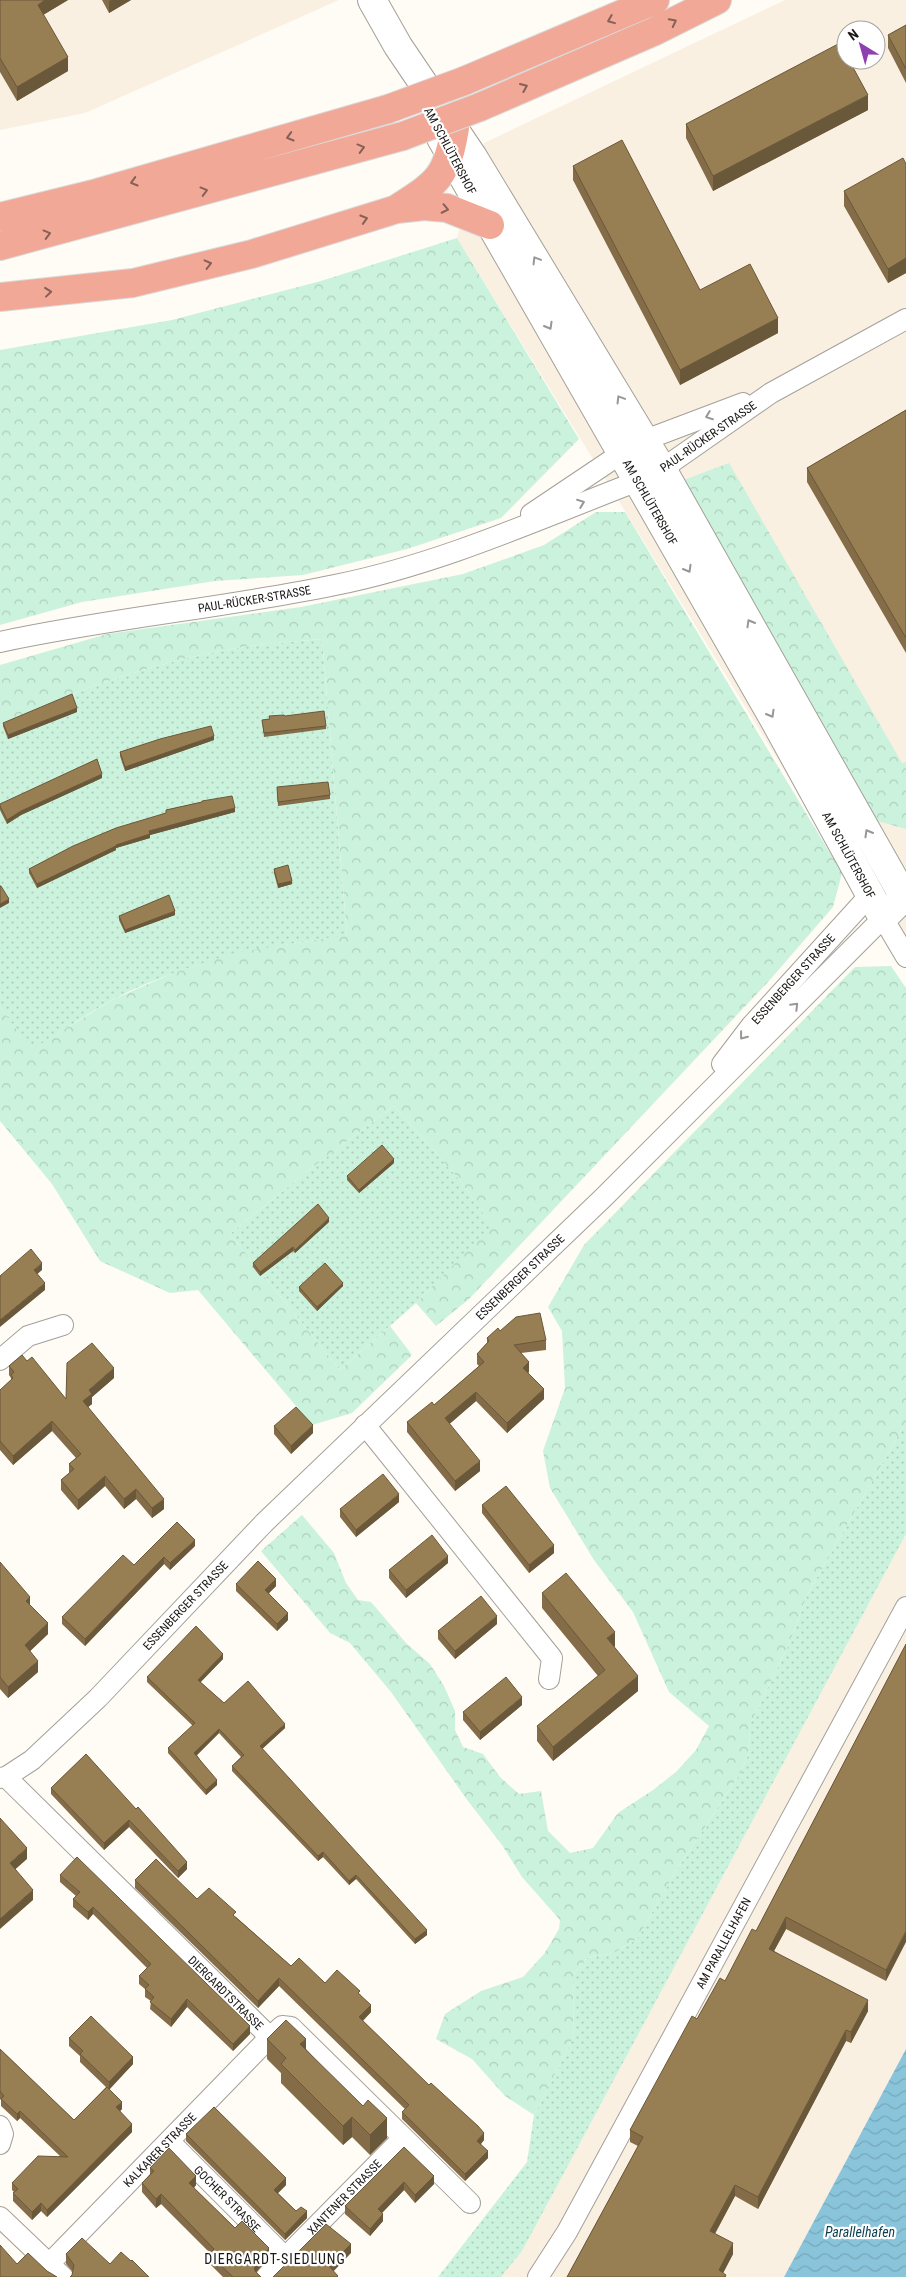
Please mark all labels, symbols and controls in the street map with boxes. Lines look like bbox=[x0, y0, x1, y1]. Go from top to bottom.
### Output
one-way arrow bbox=[607, 14, 616, 25]
one-way arrow bbox=[668, 18, 677, 28]
north arrow bbox=[836, 20, 886, 70]
text: N bbox=[845, 26, 861, 44]
one-way arrow bbox=[519, 83, 528, 94]
street label: AM SCHLÜTERSHOF bbox=[421, 105, 480, 197]
one-way arrow bbox=[287, 132, 295, 142]
one-way arrow bbox=[356, 143, 365, 154]
one-way arrow bbox=[131, 177, 139, 187]
one-way arrow bbox=[199, 187, 208, 197]
one-way arrow bbox=[440, 203, 449, 214]
one-way arrow bbox=[359, 215, 368, 225]
one-way arrow bbox=[43, 229, 52, 240]
one-way arrow bbox=[532, 256, 542, 265]
one-way arrow bbox=[204, 260, 212, 270]
one-way arrow bbox=[45, 287, 53, 298]
one-way arrow bbox=[542, 320, 552, 329]
one-way arrow bbox=[616, 395, 626, 404]
street label: PAUL-RÜCKER-STRASSE bbox=[658, 398, 759, 475]
one-way arrow bbox=[705, 410, 714, 420]
street label: AM SCHLÜTERSHOF bbox=[620, 457, 680, 548]
one-way arrow bbox=[576, 499, 585, 509]
one-way arrow bbox=[682, 564, 692, 573]
street label: PAUL-RÜCKER-STRASSE bbox=[197, 583, 312, 615]
one-way arrow bbox=[746, 620, 756, 629]
one-way arrow bbox=[765, 709, 775, 718]
street label: AM SCHLÜTERSHOF bbox=[819, 809, 878, 901]
one-way arrow bbox=[865, 829, 875, 838]
street label: ESSENBERGER STRASSE bbox=[749, 931, 838, 1027]
one-way arrow bbox=[789, 1003, 798, 1012]
one-way arrow bbox=[741, 1030, 749, 1039]
street label: ESSENBERGER STRASSE bbox=[473, 1232, 567, 1323]
street label: ESSENBERGER STRASSE bbox=[140, 1558, 231, 1653]
street label: AM PARALLELHAFEN bbox=[693, 1895, 754, 1991]
street label: DIERGARDTSTRASSE bbox=[185, 1953, 266, 2033]
street label: KALKARER STRASSE bbox=[121, 2110, 199, 2190]
street label: XANTENER STRASSE bbox=[305, 2157, 385, 2238]
street label: GOCHER STRASSE bbox=[191, 2163, 263, 2235]
water label: Parallelhafen bbox=[825, 2224, 895, 2240]
district label: DIERGARDT-SIEDLUNG bbox=[204, 2251, 346, 2267]

